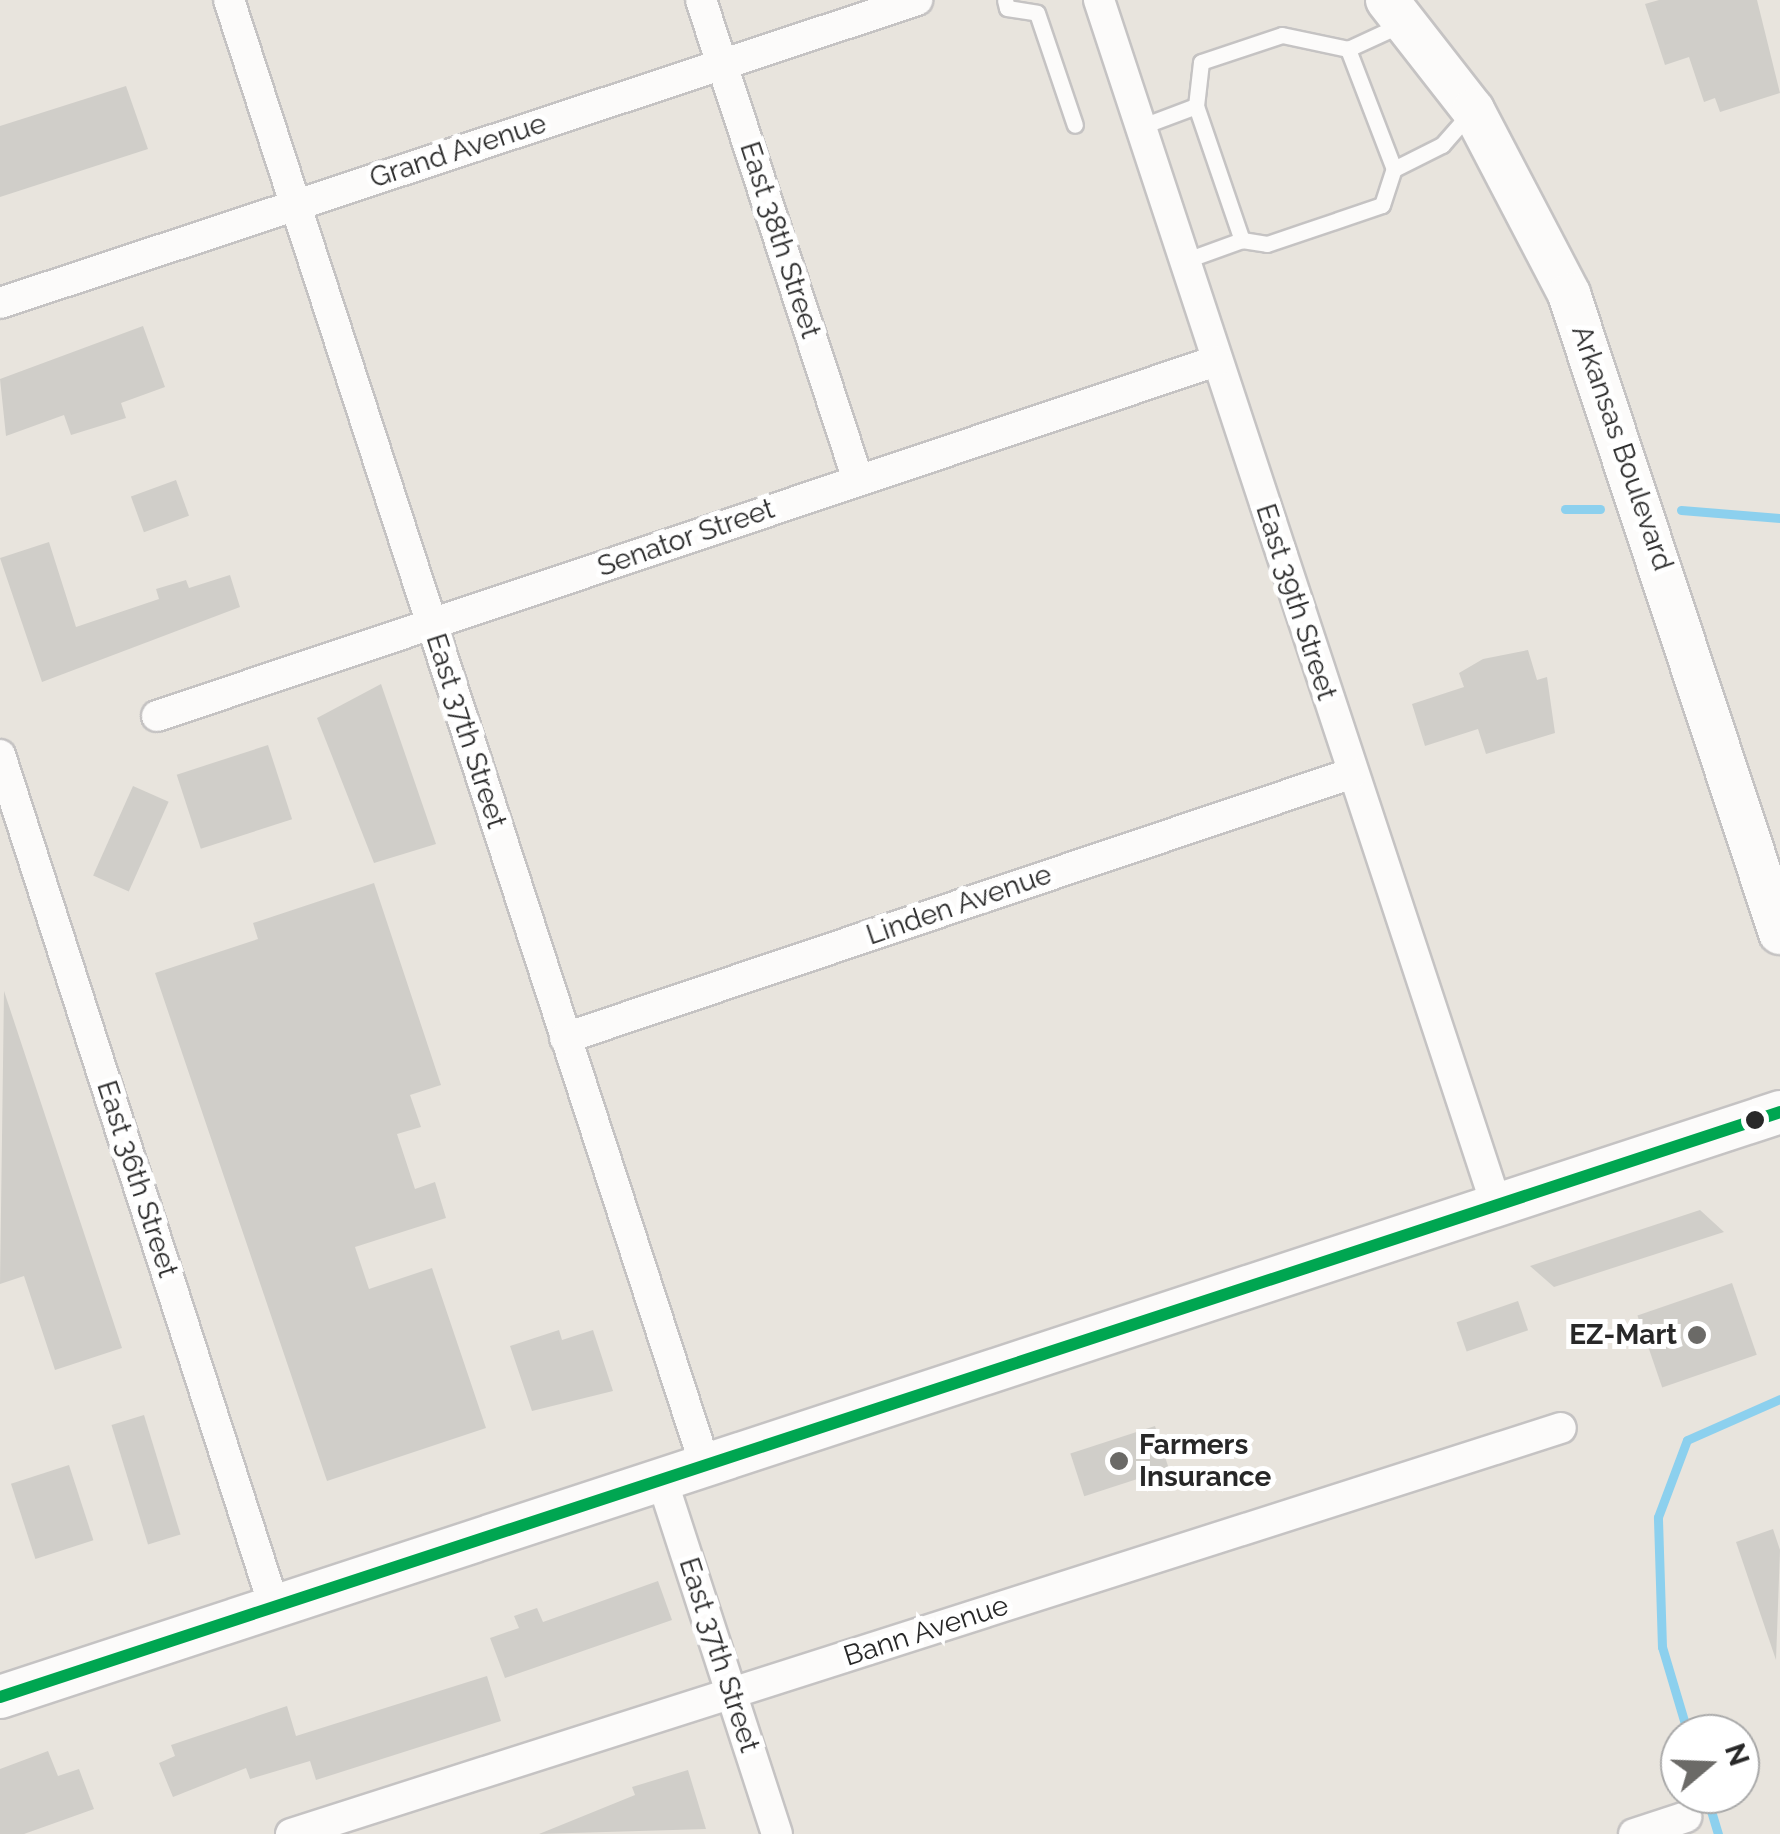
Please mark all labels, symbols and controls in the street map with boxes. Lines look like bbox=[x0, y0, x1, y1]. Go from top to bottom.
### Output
street label: Grand Avenue bbox=[365, 107, 551, 195]
street label: East 38th Street bbox=[732, 138, 828, 342]
street label: Arkansas Boulevard bbox=[1564, 321, 1680, 575]
street label: Senator Street bbox=[593, 492, 779, 584]
street label: East 39th Street bbox=[1248, 500, 1344, 704]
street label: East 37th Street bbox=[419, 630, 513, 832]
street label: Linden Avenue bbox=[862, 857, 1056, 953]
street label: East 36th Street bbox=[89, 1077, 185, 1281]
unlabelled marker bbox=[1745, 1110, 1765, 1130]
place label: EZ-Mart bbox=[1569, 1318, 1677, 1352]
marker: EZ-Mart bbox=[1686, 1324, 1708, 1346]
place label: Farmers Insurance bbox=[1139, 1428, 1271, 1494]
marker: Farmers Insurance bbox=[1108, 1450, 1130, 1472]
street label: East 37th Street bbox=[672, 1554, 766, 1756]
street label: Bann Avenue bbox=[839, 1588, 1013, 1674]
north arrow bbox=[1660, 1714, 1760, 1814]
text: N bbox=[1718, 1739, 1756, 1770]

